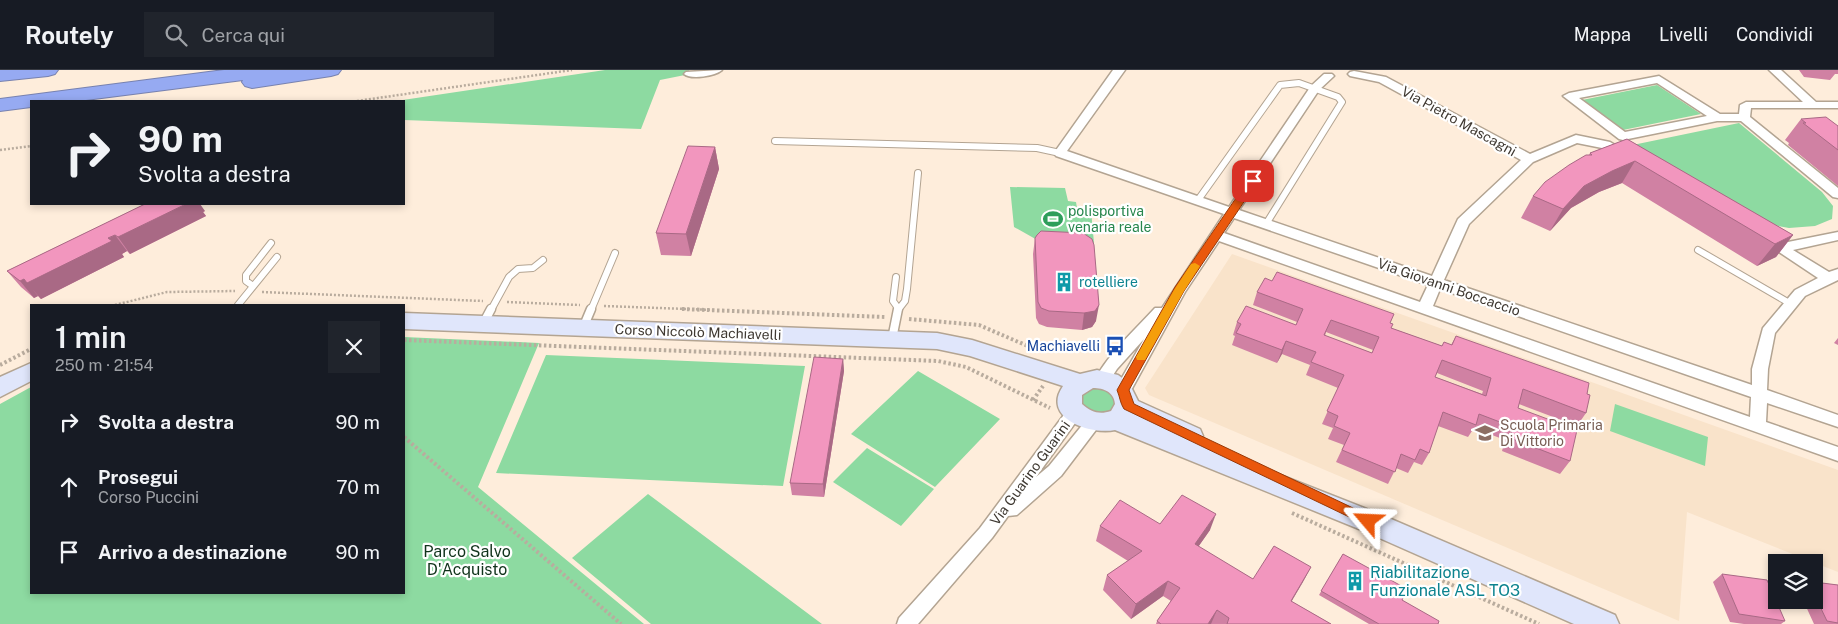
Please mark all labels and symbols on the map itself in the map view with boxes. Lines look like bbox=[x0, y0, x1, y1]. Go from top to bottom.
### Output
street label: Via Pietro Mascagni bbox=[1399, 83, 1519, 159]
pin bbox=[1232, 160, 1274, 202]
place label: polisportiva venaria reale bbox=[1068, 203, 1152, 235]
sports icon: polisportiva venaria reale bbox=[1042, 208, 1064, 230]
street label: Via Giovanni Boccaccio bbox=[1376, 255, 1523, 319]
building icon: rotelliere bbox=[1053, 271, 1075, 293]
place label: rotelliere bbox=[1079, 274, 1138, 290]
street label: Corso Niccolò Machiavelli bbox=[614, 321, 782, 343]
bus stop icon: Machiavelli bbox=[1104, 335, 1126, 357]
place label: Machiavelli bbox=[1027, 338, 1100, 354]
place label: Scuola Primaria Di Vittorio bbox=[1500, 417, 1603, 449]
street label: Via Guarino Guarini bbox=[987, 418, 1073, 528]
school or university icon: Scuola Primaria Di Vittorio bbox=[1474, 422, 1496, 444]
position arrow bbox=[1341, 494, 1393, 546]
park label: Parco Salvo D'Acquisto bbox=[423, 542, 511, 579]
place label: Riabilitazione Funzionale ASL TO3 bbox=[1370, 563, 1520, 600]
building icon: Riabilitazione Funzionale ASL TO3 bbox=[1344, 570, 1366, 592]

